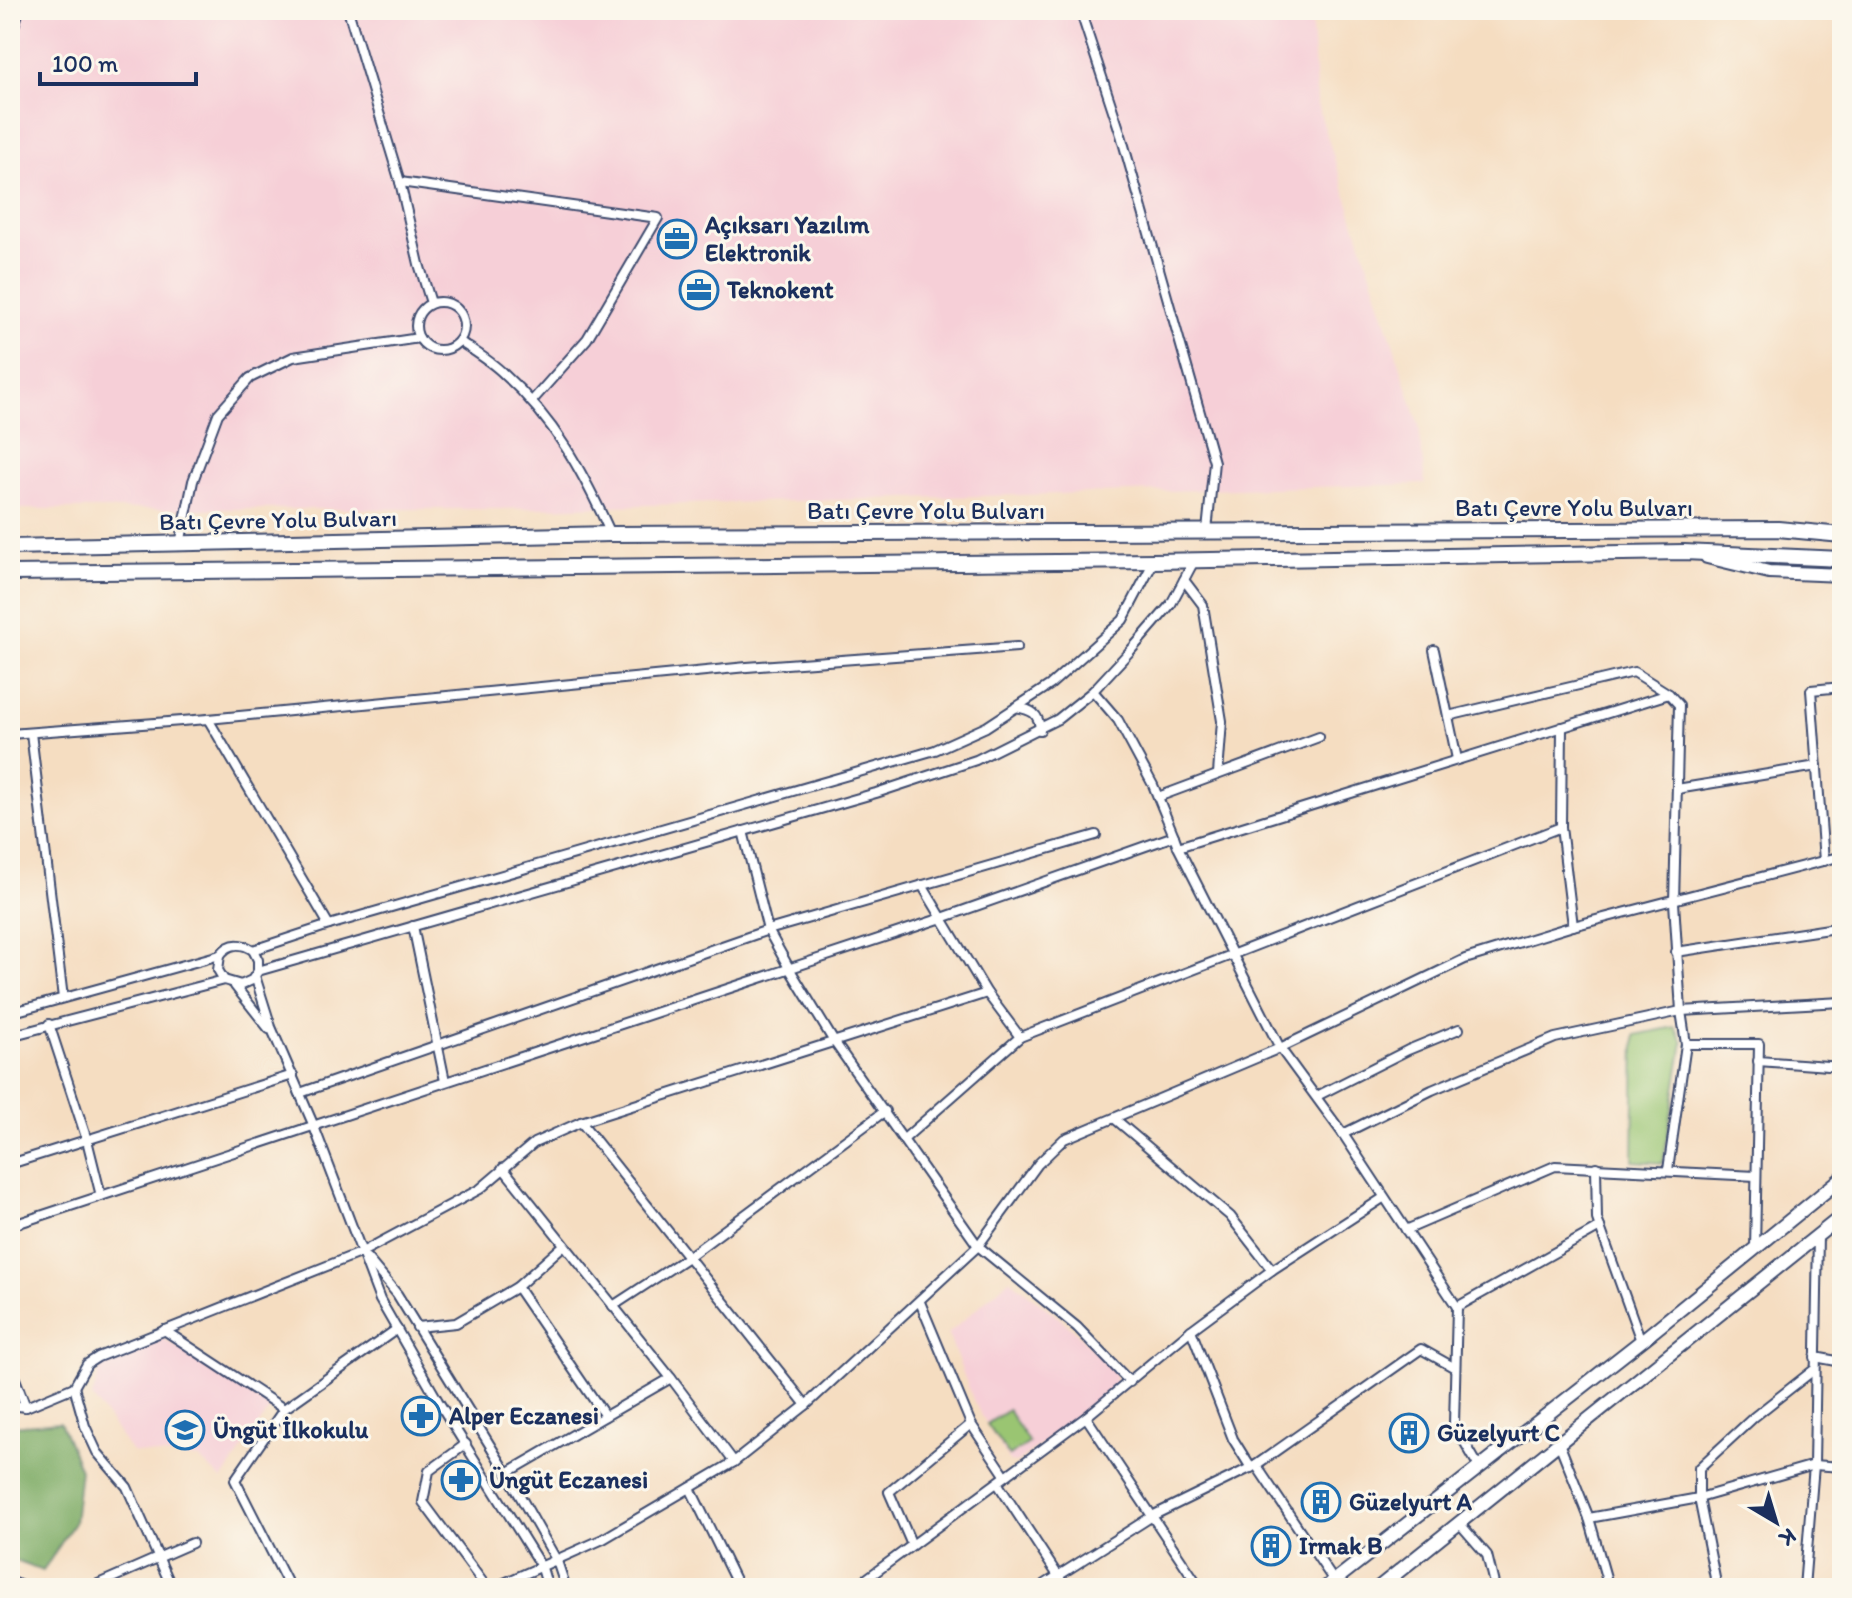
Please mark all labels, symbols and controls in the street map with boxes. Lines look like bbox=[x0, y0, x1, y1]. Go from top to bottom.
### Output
scale bar bbox=[40, 36, 196, 86]
text: 100 m bbox=[52, 49, 118, 78]
place label: Açıksarı Yazılım Elektronik bbox=[704, 210, 870, 267]
office icon: Açıksarı Yazılım Elektronik bbox=[656, 218, 698, 260]
office icon: Teknokent bbox=[678, 269, 720, 311]
place label: Teknokent bbox=[726, 275, 833, 304]
street label: Batı Çevre Yolu Bulvarı bbox=[1455, 493, 1693, 522]
street label: Batı Çevre Yolu Bulvarı bbox=[807, 496, 1045, 525]
street label: Batı Çevre Yolu Bulvarı bbox=[159, 503, 397, 536]
pharmacy icon: Alper Eczanesi bbox=[400, 1395, 442, 1437]
place label: Alper Eczanesi bbox=[448, 1401, 599, 1431]
school or university icon: Üngüt İlkokulu bbox=[164, 1409, 206, 1451]
building icon: Güzelyurt C bbox=[1388, 1412, 1430, 1454]
place label: Üngüt İlkokulu bbox=[213, 1415, 369, 1445]
place label: Güzelyurt C bbox=[1437, 1418, 1560, 1448]
pharmacy icon: Üngüt Eczanesi bbox=[440, 1459, 482, 1501]
place label: Üngüt Eczanesi bbox=[489, 1465, 648, 1495]
building icon: Güzelyurt A bbox=[1300, 1481, 1342, 1523]
north arrow bbox=[1736, 1482, 1816, 1562]
place label: Güzelyurt A bbox=[1349, 1487, 1473, 1517]
text: K bbox=[1773, 1522, 1802, 1553]
building icon: Irmak B bbox=[1250, 1525, 1292, 1567]
place label: Irmak B bbox=[1299, 1531, 1383, 1560]

